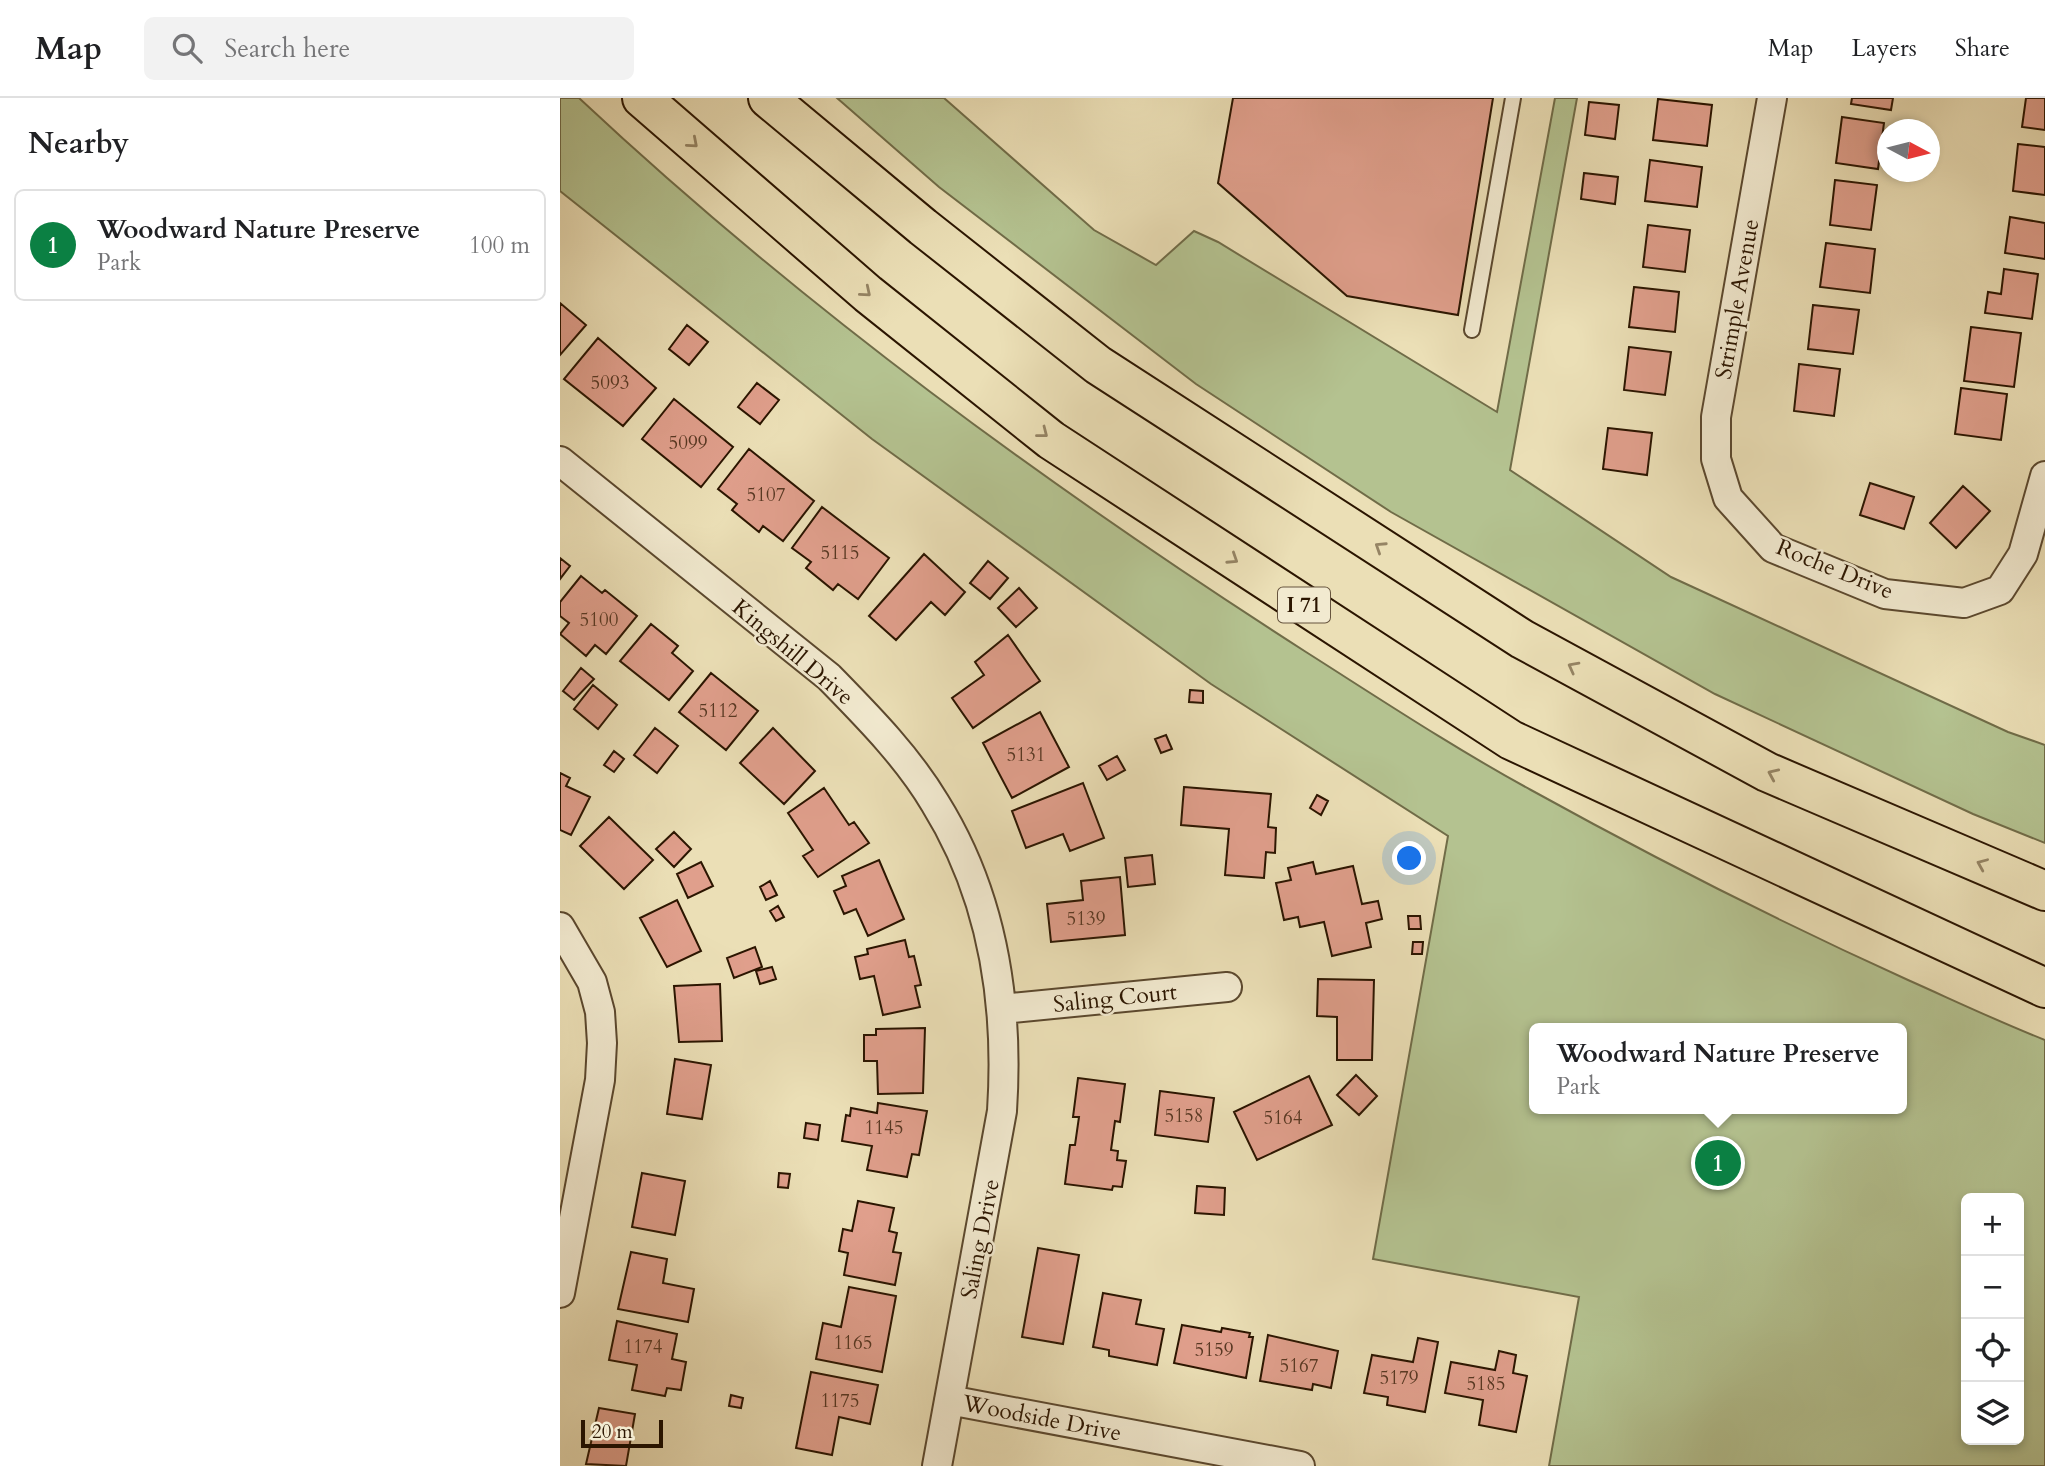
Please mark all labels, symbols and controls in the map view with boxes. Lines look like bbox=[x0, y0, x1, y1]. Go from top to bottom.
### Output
search box bbox=[144, 17, 634, 80]
text: Map bbox=[35, 26, 102, 71]
icon: search bbox=[168, 29, 206, 67]
text: Search here bbox=[224, 31, 350, 66]
text: Map bbox=[1768, 32, 1814, 65]
text: Layers bbox=[1852, 32, 1917, 65]
text: Share bbox=[1955, 32, 2010, 65]
north arrow bbox=[1877, 119, 1940, 182]
text: Nearby bbox=[28, 123, 129, 164]
one-way arrow bbox=[685, 135, 698, 147]
text: Woodward Nature Preserve bbox=[97, 212, 420, 247]
street label: Strimple Avenue bbox=[1708, 216, 1766, 382]
text: 1 bbox=[47, 230, 59, 261]
text: 100 m bbox=[469, 230, 530, 261]
text: Park bbox=[97, 247, 141, 278]
one-way arrow bbox=[858, 283, 870, 296]
house number: 5093 bbox=[591, 370, 629, 396]
one-way arrow bbox=[1036, 425, 1048, 438]
house number: 5099 bbox=[669, 430, 708, 456]
house number: 5107 bbox=[747, 482, 786, 508]
street label: Roche Drive bbox=[1772, 531, 1898, 607]
house number: 5115 bbox=[821, 540, 859, 566]
one-way arrow bbox=[1374, 542, 1387, 555]
one-way arrow bbox=[1225, 550, 1238, 563]
road number: I 71 bbox=[1278, 588, 1330, 622]
street label: Kingshill Drive bbox=[726, 592, 860, 712]
house number: 5100 bbox=[580, 607, 619, 633]
one-way arrow bbox=[1568, 662, 1580, 675]
house number: 5112 bbox=[699, 698, 738, 724]
house number: 5131 bbox=[1007, 742, 1045, 768]
one-way arrow bbox=[1768, 768, 1780, 782]
your location bbox=[1392, 841, 1426, 875]
one-way arrow bbox=[1977, 858, 1990, 872]
house number: 5139 bbox=[1067, 906, 1106, 932]
street label: Saling Court bbox=[1052, 976, 1178, 1020]
popup bbox=[1529, 1023, 1907, 1114]
text: Woodward Nature Preserve bbox=[1556, 1036, 1880, 1071]
text: Park bbox=[1556, 1071, 1601, 1102]
house number: 5158 bbox=[1165, 1103, 1203, 1129]
house number: 5164 bbox=[1264, 1105, 1303, 1131]
house number: 1145 bbox=[865, 1115, 903, 1141]
pin: 1 bbox=[1695, 1137, 1741, 1189]
street label: Saling Drive bbox=[953, 1176, 1007, 1302]
map controls bbox=[1961, 1193, 2024, 1445]
button: + bbox=[1961, 1193, 2024, 1256]
button: − bbox=[1961, 1256, 2024, 1319]
button: locate bbox=[1961, 1319, 2024, 1382]
house number: 1165 bbox=[834, 1330, 872, 1356]
house number: 1174 bbox=[624, 1334, 663, 1360]
house number: 5159 bbox=[1195, 1337, 1234, 1363]
house number: 5167 bbox=[1280, 1353, 1319, 1379]
house number: 5179 bbox=[1380, 1365, 1419, 1391]
house number: 5185 bbox=[1467, 1371, 1505, 1397]
button: layers bbox=[1961, 1382, 2024, 1445]
street label: Woodside Drive bbox=[959, 1387, 1124, 1449]
house number: 1175 bbox=[821, 1388, 859, 1414]
scale bar bbox=[581, 1417, 663, 1449]
text: 20 m bbox=[592, 1419, 633, 1445]

